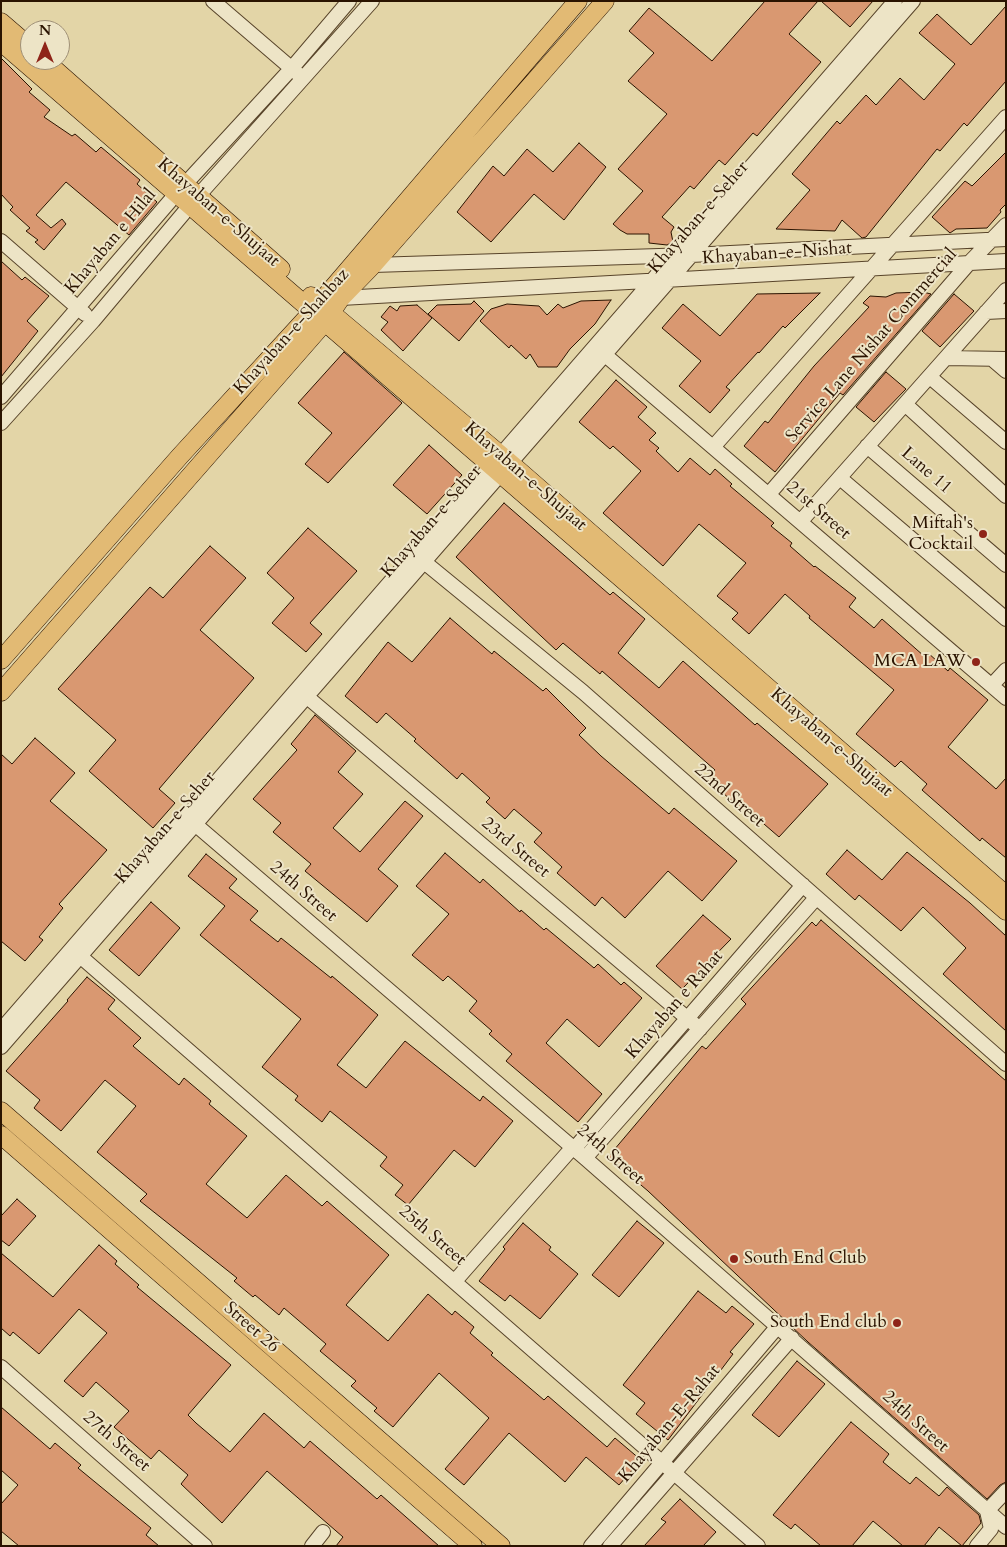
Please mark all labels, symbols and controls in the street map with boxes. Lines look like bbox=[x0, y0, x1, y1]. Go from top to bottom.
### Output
north arrow bbox=[20, 20, 70, 70]
text: N bbox=[39, 21, 51, 40]
street label: Khayaban-e-Shujaat bbox=[152, 154, 284, 272]
street label: Khayaban-e-Seher bbox=[644, 157, 754, 279]
street label: Khayaban e Hilal bbox=[61, 185, 161, 299]
street label: Khayaban-e-Nishat bbox=[701, 238, 853, 270]
street label: Service Lane Nishat Commercial bbox=[782, 245, 962, 447]
street label: Khayaban-e-Shahbaz bbox=[230, 264, 354, 400]
street label: Khayaban-e-Shujaat bbox=[459, 418, 591, 536]
street label: Lane 11 bbox=[896, 443, 956, 499]
street label: Khayaban-e-Seher bbox=[377, 461, 487, 583]
street label: 21st Street bbox=[781, 477, 855, 545]
place label: Miftah's Cocktail bbox=[909, 513, 973, 556]
marker: Miftah's Cocktail bbox=[977, 528, 989, 540]
place label: MCA LAW bbox=[874, 651, 966, 673]
marker: MCA LAW bbox=[970, 656, 982, 668]
street label: Khayaban-e-Shujaat bbox=[765, 684, 897, 802]
street label: 22nd Street bbox=[689, 760, 769, 832]
street label: Khayaban-e-Seher bbox=[111, 767, 221, 889]
street label: 23rd Street bbox=[476, 813, 554, 883]
street label: 24th Street bbox=[265, 857, 341, 927]
street label: Khayaban e Rahat bbox=[622, 946, 728, 1064]
street label: 24th Street bbox=[572, 1120, 648, 1190]
street label: 25th Street bbox=[394, 1201, 470, 1271]
place label: South End Club bbox=[744, 1248, 867, 1270]
marker: South End Club bbox=[728, 1253, 740, 1265]
street label: Street 26 bbox=[219, 1298, 283, 1358]
place label: South End club bbox=[770, 1312, 887, 1334]
marker: South End club bbox=[891, 1317, 903, 1329]
street label: Khayaban-E-Rahat bbox=[615, 1361, 725, 1487]
street label: 24th Street bbox=[877, 1386, 953, 1458]
street label: 27th Street bbox=[78, 1407, 154, 1477]

